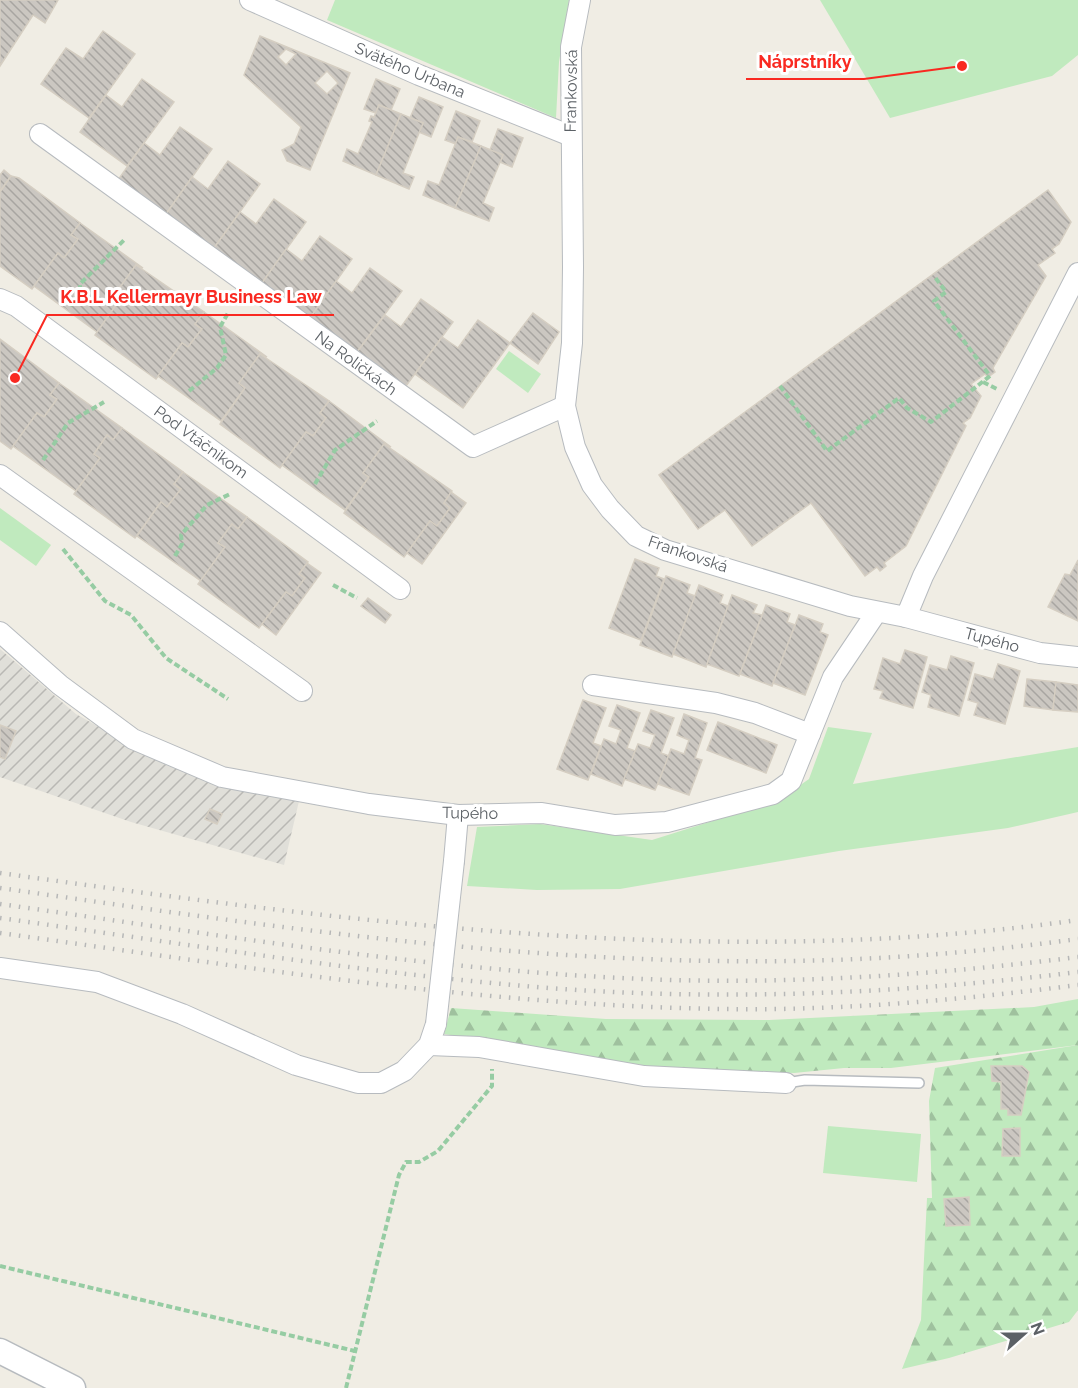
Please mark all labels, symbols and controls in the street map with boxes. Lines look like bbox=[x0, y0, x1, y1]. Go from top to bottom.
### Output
street label: Svätého Urbana bbox=[352, 38, 468, 102]
callout: Náprstníky bbox=[746, 43, 864, 79]
street label: Frankovská bbox=[561, 49, 581, 133]
text: Náprstníky bbox=[758, 51, 852, 72]
callout: K.B.L Kellermayr Business Law bbox=[47, 279, 334, 315]
text: K.B.L Kellermayr Business Law bbox=[60, 286, 323, 307]
street label: Na Roličkách bbox=[311, 327, 401, 399]
street label: Pod Vtáčnikom bbox=[150, 402, 252, 482]
street label: Frankovská bbox=[646, 532, 730, 576]
street label: Tupého bbox=[962, 624, 1022, 656]
street label: Tupého bbox=[442, 803, 498, 823]
north arrow bbox=[994, 1304, 1054, 1364]
text: N bbox=[1026, 1320, 1049, 1338]

